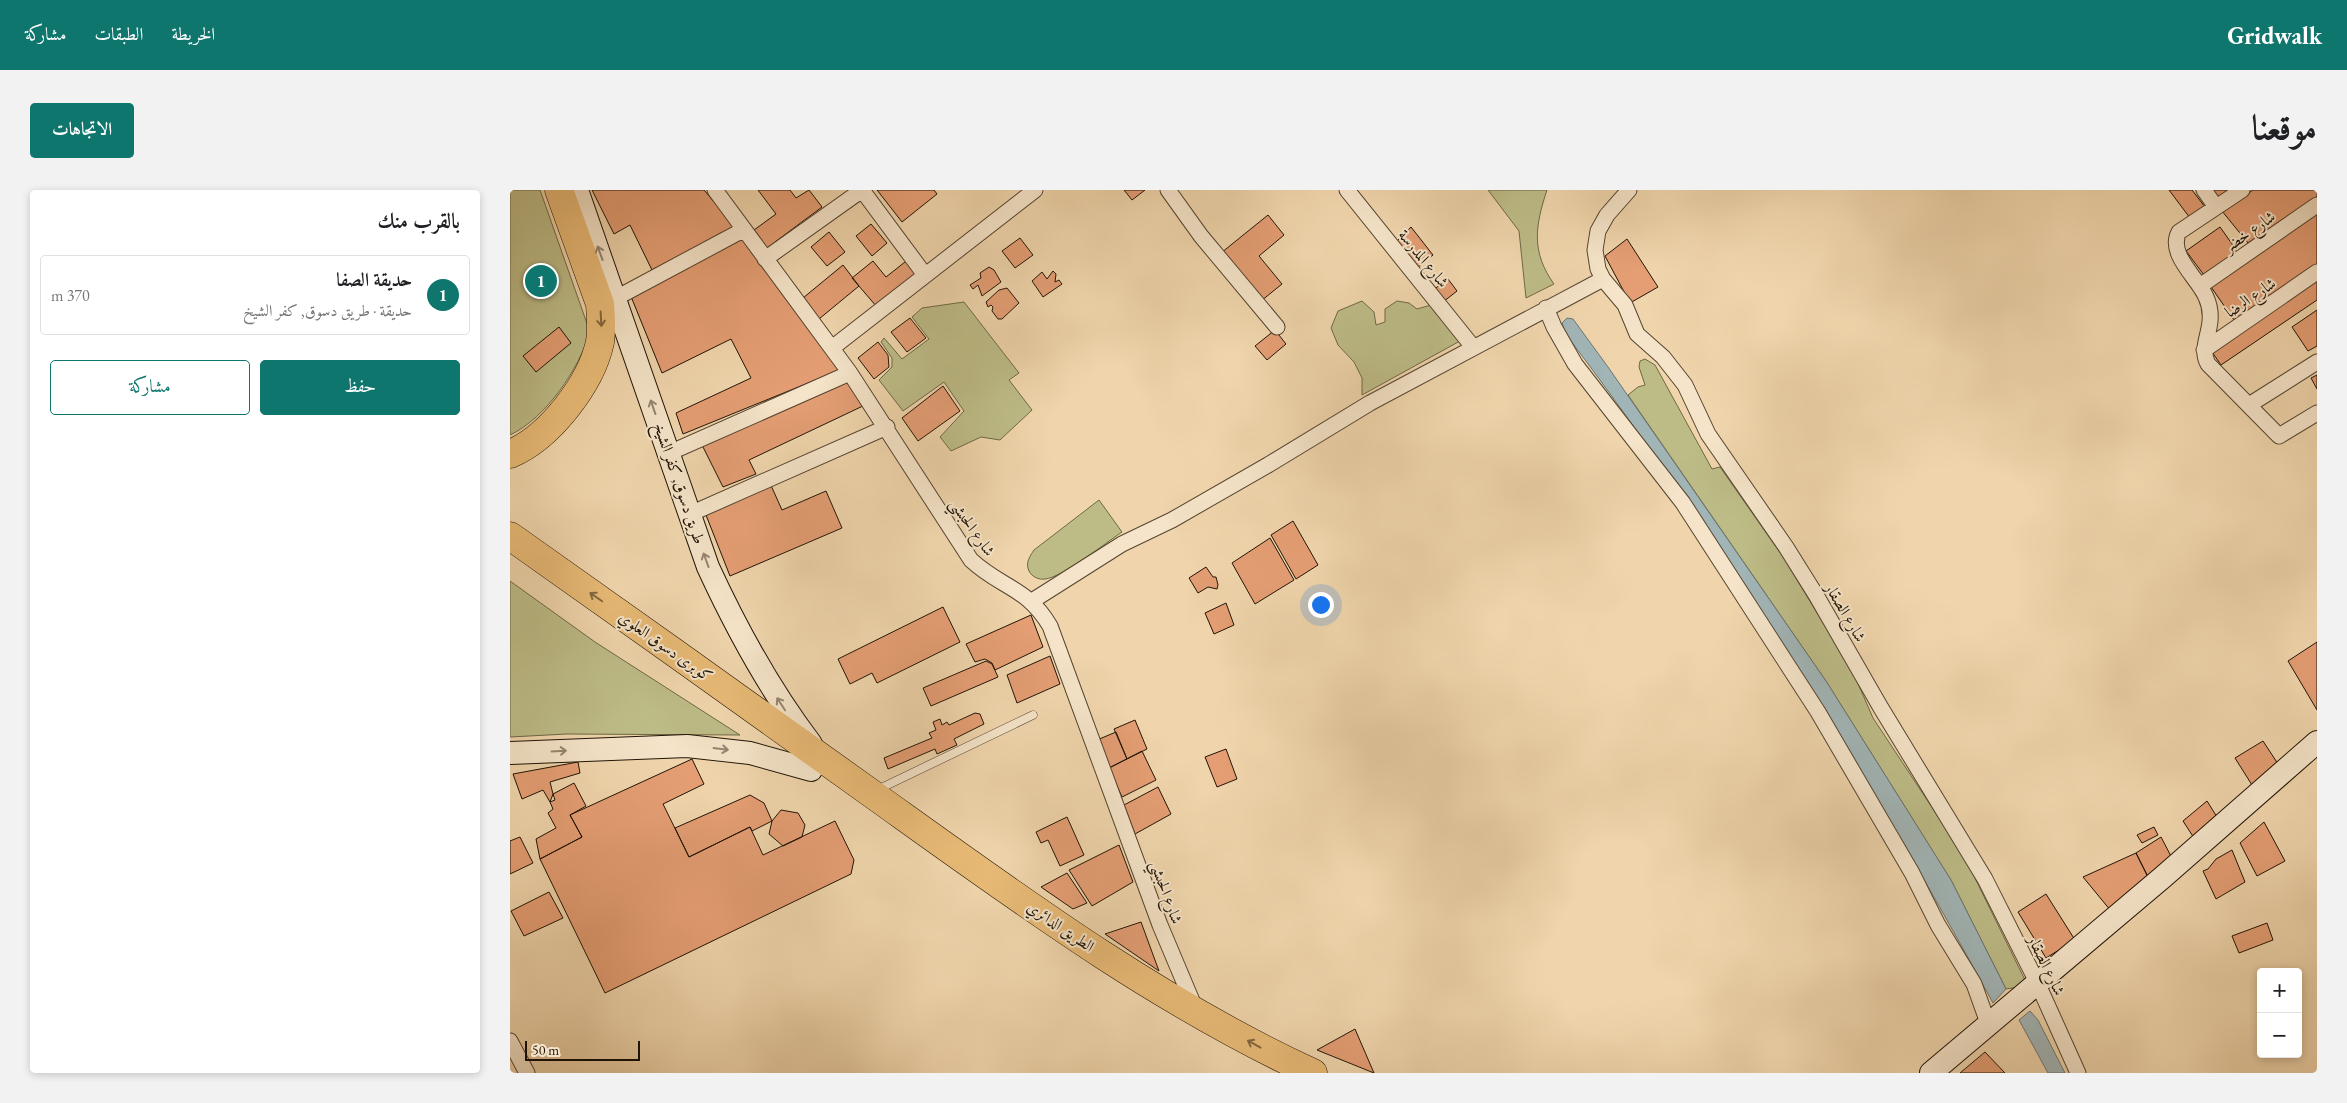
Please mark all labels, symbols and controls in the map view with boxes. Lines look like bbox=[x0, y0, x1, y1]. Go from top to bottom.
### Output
text: Gridwalk bbox=[2227, 20, 2322, 51]
text: مشاركة bbox=[25, 22, 66, 45]
text: الطبقات bbox=[94, 22, 143, 45]
text: الخريطة bbox=[171, 22, 215, 45]
button: الاتجاهات bbox=[30, 103, 134, 158]
text: موقعنا bbox=[2252, 104, 2317, 149]
street label: شارع خضر bbox=[2218, 206, 2281, 260]
text: بالقرب منك bbox=[377, 207, 460, 234]
street label: شارع المدرسة bbox=[1391, 225, 1454, 294]
one-way arrow bbox=[595, 246, 604, 262]
pin: 1 bbox=[525, 262, 557, 300]
text: حديقة الصفا bbox=[336, 267, 412, 292]
street label: شارع الرضا bbox=[2221, 273, 2282, 325]
text: 370 m bbox=[51, 285, 90, 306]
text: 1 bbox=[439, 285, 447, 306]
text: حديقة · طريق دسوق, كفر الشيخ bbox=[243, 300, 412, 321]
one-way arrow bbox=[596, 311, 605, 327]
button: مشاركة bbox=[50, 360, 250, 415]
button: حفظ bbox=[260, 360, 460, 415]
one-way arrow bbox=[648, 399, 657, 415]
street label: طريق دسوق, كفر الشيخ bbox=[645, 420, 710, 548]
street label: شارع الحبشي bbox=[941, 494, 1000, 563]
one-way arrow bbox=[701, 553, 710, 569]
street label: شارع الصقار bbox=[1817, 577, 1871, 647]
one-way arrow bbox=[589, 592, 603, 602]
your location bbox=[1308, 592, 1334, 618]
street label: كوبرى دسوق العلوي bbox=[614, 606, 717, 688]
one-way arrow bbox=[776, 697, 787, 711]
one-way arrow bbox=[713, 744, 729, 754]
one-way arrow bbox=[550, 746, 566, 755]
street label: شارع الحبشي bbox=[1141, 857, 1188, 929]
street label: الطريق الدائري bbox=[1022, 896, 1099, 958]
street label: شارع الصقار bbox=[2019, 930, 2070, 1000]
map controls bbox=[2257, 968, 2302, 1058]
button: + bbox=[2257, 968, 2302, 1013]
button: − bbox=[2257, 1013, 2302, 1058]
scale bar bbox=[525, 1038, 640, 1061]
one-way arrow bbox=[1247, 1038, 1262, 1048]
text: 50 m bbox=[532, 1041, 559, 1059]

